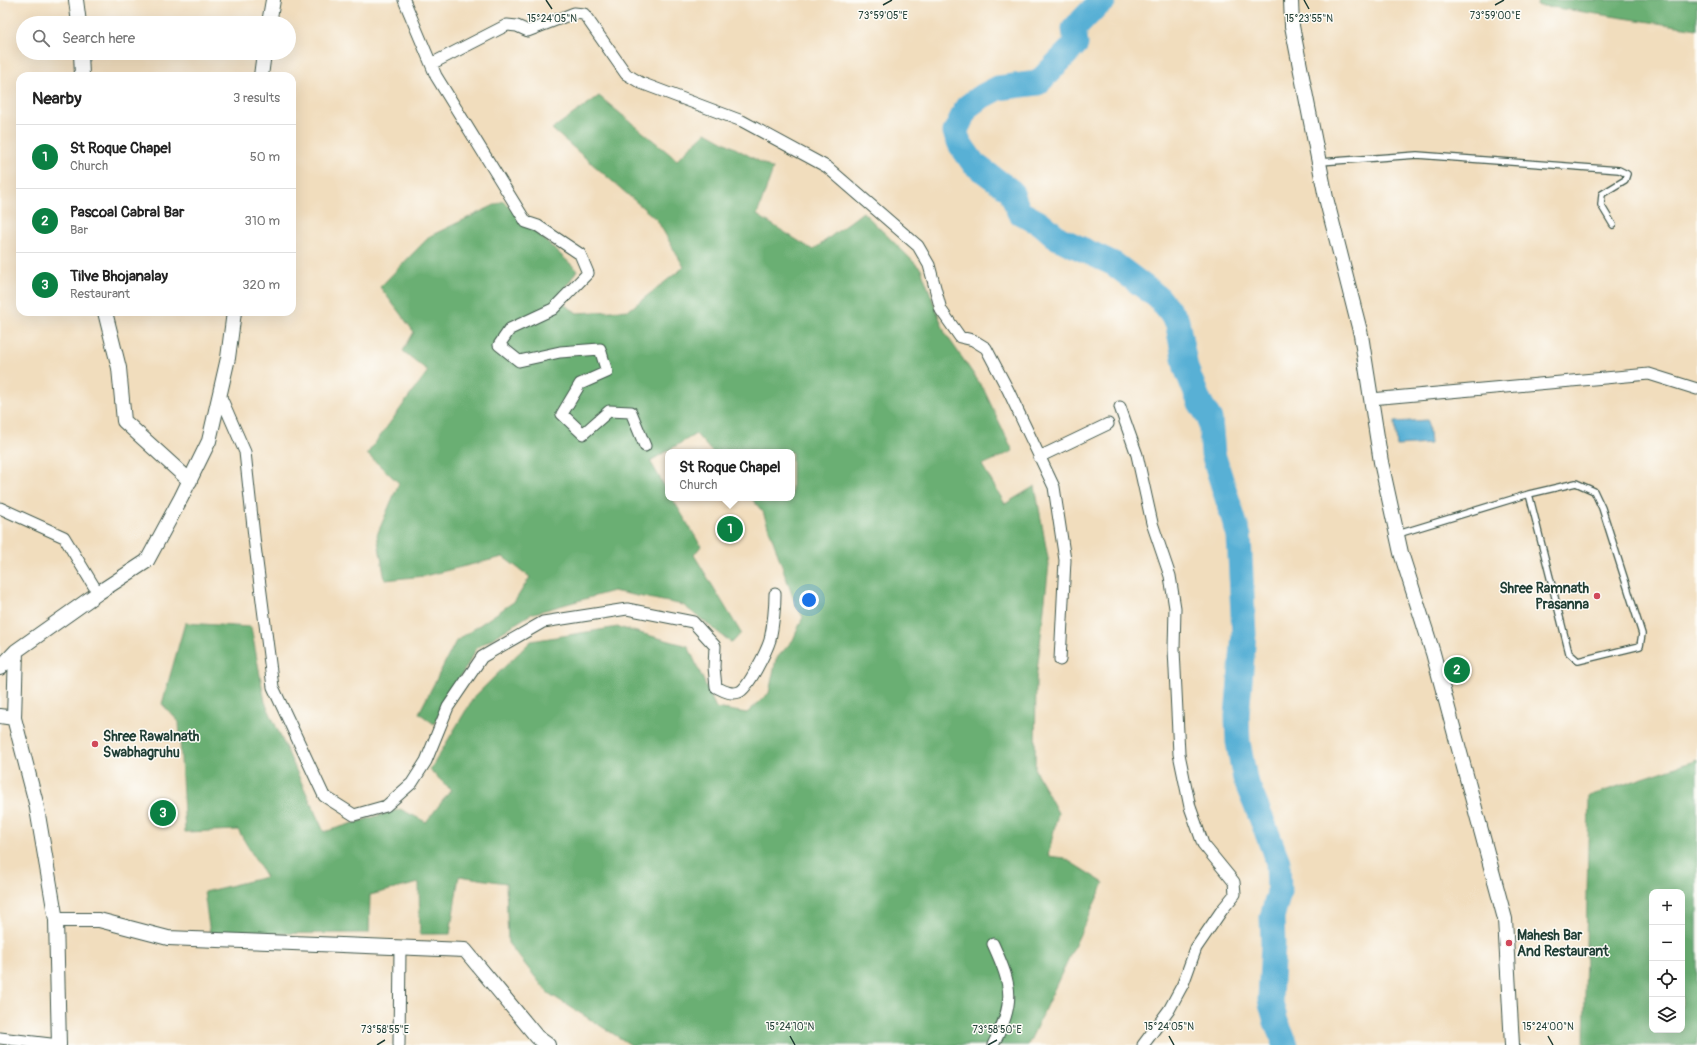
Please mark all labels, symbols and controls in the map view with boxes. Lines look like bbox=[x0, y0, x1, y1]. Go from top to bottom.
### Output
text: 73°59'05"E bbox=[858, 10, 908, 22]
text: 73°59'00"E bbox=[1470, 10, 1520, 22]
text: 15°24'05"N bbox=[527, 13, 577, 25]
text: 15°23'55"N bbox=[1285, 13, 1333, 25]
search box bbox=[16, 16, 296, 60]
icon: search bbox=[30, 27, 52, 49]
text: Search here bbox=[62, 29, 135, 48]
text: Nearby bbox=[32, 88, 81, 109]
text: 3 results bbox=[233, 90, 280, 106]
text: St Roque Chapel bbox=[70, 139, 171, 158]
text: 1 bbox=[42, 149, 48, 165]
text: 50 m bbox=[250, 149, 280, 165]
text: Church bbox=[70, 158, 108, 174]
text: Pascoal Cabral Bar bbox=[70, 203, 184, 222]
text: 2 bbox=[41, 213, 49, 229]
text: 310 m bbox=[244, 213, 280, 229]
text: Bar bbox=[70, 222, 88, 238]
text: Tilve Bhojanalay bbox=[70, 267, 168, 286]
text: 3 bbox=[41, 277, 49, 293]
text: 320 m bbox=[242, 277, 280, 293]
text: Restaurant bbox=[70, 286, 130, 302]
popup bbox=[665, 449, 795, 501]
text: St Roque Chapel bbox=[679, 458, 781, 477]
text: Church bbox=[679, 477, 717, 493]
pin: 1 bbox=[717, 514, 743, 544]
place label: Shree Ramnath Prasanna bbox=[1499, 580, 1589, 613]
your location bbox=[799, 590, 819, 610]
marker: Shree Ramnath Prasanna bbox=[1592, 591, 1602, 601]
pin: 2 bbox=[1444, 655, 1470, 685]
place label: Shree Rawalnath Swabhagruhu bbox=[103, 728, 200, 761]
marker: Shree Rawalnath Swabhagruhu bbox=[90, 739, 100, 749]
pin: 3 bbox=[150, 798, 176, 828]
map controls bbox=[1649, 889, 1685, 1033]
button: + bbox=[1649, 889, 1685, 925]
button: − bbox=[1649, 925, 1685, 961]
place label: Mahesh Bar And Restaurant bbox=[1517, 927, 1609, 960]
marker: Mahesh Bar And Restaurant bbox=[1504, 938, 1514, 948]
button: locate bbox=[1649, 961, 1685, 997]
button: layers bbox=[1649, 997, 1685, 1033]
text: 15°24'10"N bbox=[766, 1021, 815, 1033]
text: 15°24'05"N bbox=[1144, 1021, 1194, 1033]
text: 15°24'00"N bbox=[1522, 1021, 1574, 1033]
text: 73°58'55"E bbox=[361, 1024, 409, 1036]
text: 73°58'50"E bbox=[972, 1024, 1022, 1036]

